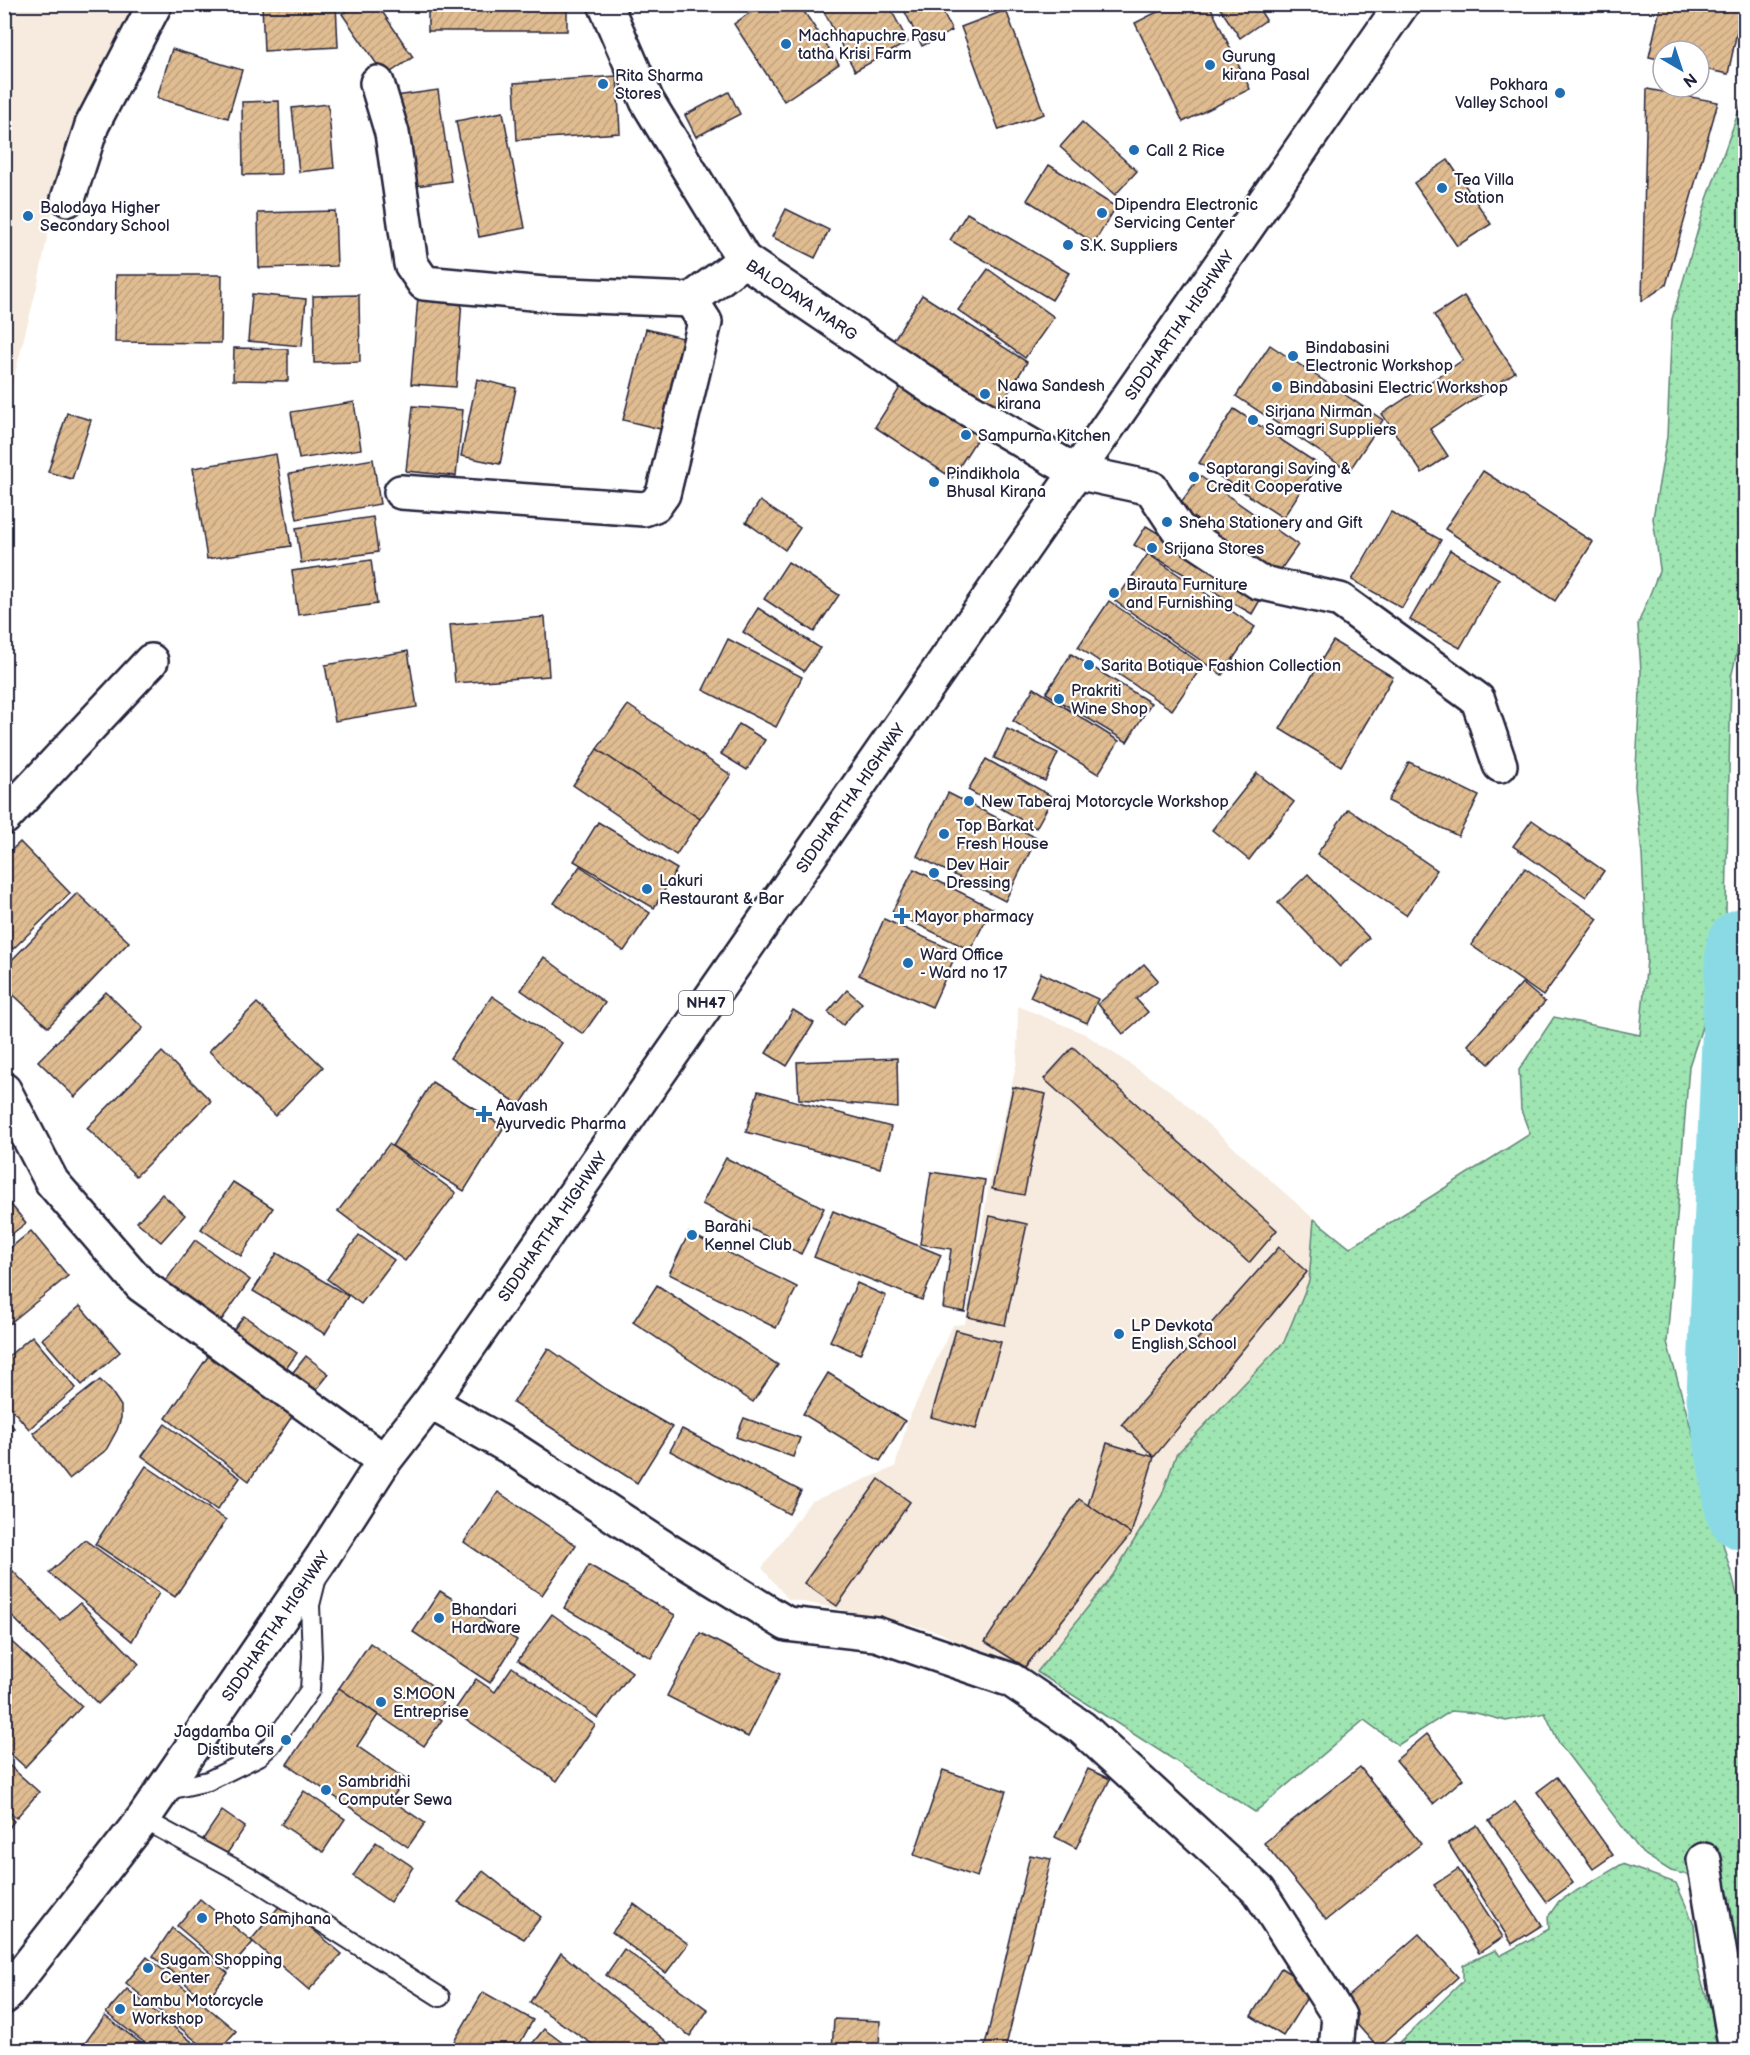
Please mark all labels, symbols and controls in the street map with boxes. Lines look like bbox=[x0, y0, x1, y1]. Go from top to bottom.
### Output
place label: Machhapuchre Pasu tatha Krisi Farm bbox=[798, 27, 946, 64]
marker: Machhapuchre Pasu tatha Krisi Farm bbox=[779, 37, 793, 51]
north arrow bbox=[1651, 39, 1711, 99]
place label: Gurung kirana Pasal bbox=[1222, 48, 1310, 85]
marker: Gurung kirana Pasal bbox=[1203, 58, 1217, 72]
place label: Rita Sharma Stores bbox=[615, 67, 703, 104]
text: N bbox=[1679, 68, 1700, 91]
place label: Pokhara Valley School bbox=[1455, 76, 1548, 113]
marker: Rita Sharma Stores bbox=[596, 77, 610, 91]
marker: Pokhara Valley School bbox=[1553, 86, 1567, 100]
place label: Call 2 Rice bbox=[1146, 142, 1225, 161]
marker: Call 2 Rice bbox=[1127, 143, 1141, 157]
place label: Tea Villa Station bbox=[1454, 171, 1514, 208]
marker: Tea Villa Station bbox=[1435, 181, 1449, 195]
place label: Dipendra Electronic Servicing Center bbox=[1114, 196, 1258, 233]
place label: Balodaya Higher Secondary School bbox=[40, 199, 170, 236]
marker: Dipendra Electronic Servicing Center bbox=[1095, 206, 1109, 220]
marker: Balodaya Higher Secondary School bbox=[21, 209, 35, 223]
place label: S.K. Suppliers bbox=[1080, 237, 1178, 256]
marker: S.K. Suppliers bbox=[1061, 238, 1075, 252]
street label: SIDDHARTHA HIGHWAY bbox=[1121, 247, 1239, 404]
street label: BALODAYA MARG bbox=[742, 256, 860, 345]
place label: Bindabasini Electronic Workshop bbox=[1305, 339, 1453, 376]
marker: Bindabasini Electronic Workshop bbox=[1286, 349, 1300, 363]
place label: Nawa Sandesh kirana bbox=[997, 377, 1105, 414]
place label: Bindabasini Electric Workshop bbox=[1289, 379, 1508, 398]
marker: Bindabasini Electric Workshop bbox=[1270, 380, 1284, 394]
marker: Nawa Sandesh kirana bbox=[978, 387, 992, 401]
place label: Sirjana Nirman Samagri Suppliers bbox=[1265, 403, 1397, 440]
marker: Sirjana Nirman Samagri Suppliers bbox=[1246, 413, 1260, 427]
place label: Sampurna Kitchen bbox=[978, 427, 1111, 446]
marker: Sampurna Kitchen bbox=[959, 428, 973, 442]
place label: Saptarangi Saving & Credit Cooperative bbox=[1206, 460, 1351, 497]
place label: Pindikhola Bhusal Kirana bbox=[946, 465, 1046, 502]
marker: Saptarangi Saving & Credit Cooperative bbox=[1187, 470, 1201, 484]
marker: Pindikhola Bhusal Kirana bbox=[927, 475, 941, 489]
place label: Sneha Stationery and Gift bbox=[1179, 514, 1363, 533]
marker: Sneha Stationery and Gift bbox=[1160, 515, 1174, 529]
place label: Srijana Stores bbox=[1164, 540, 1264, 559]
marker: Srijana Stores bbox=[1145, 541, 1159, 555]
place label: Birauta Furniture and Furnishing bbox=[1126, 576, 1248, 613]
marker: Birauta Furniture and Furnishing bbox=[1107, 586, 1121, 600]
place label: Sarita Botique Fashion Collection bbox=[1101, 657, 1341, 676]
marker: Sarita Botique Fashion Collection bbox=[1082, 658, 1096, 672]
place label: Prakriti Wine Shop bbox=[1071, 682, 1148, 719]
marker: Prakriti Wine Shop bbox=[1052, 692, 1066, 706]
street label: SIDDHARTHA HIGHWAY bbox=[793, 720, 910, 877]
place label: New Taberaj Motorcycle Workshop bbox=[981, 793, 1229, 812]
marker: New Taberaj Motorcycle Workshop bbox=[962, 794, 976, 808]
place label: Top Barkat Fresh House bbox=[956, 817, 1049, 854]
marker: Top Barkat Fresh House bbox=[937, 827, 951, 841]
place label: Dev Hair Dressing bbox=[946, 856, 1010, 893]
marker: Dev Hair Dressing bbox=[927, 866, 941, 880]
place label: Lakuri Restaurant & Bar bbox=[659, 872, 784, 909]
marker: Lakuri Restaurant & Bar bbox=[640, 882, 654, 896]
place label: Mayor pharmacy bbox=[914, 908, 1034, 927]
marker: Mayor pharmacy bbox=[895, 909, 909, 923]
place label: Ward Office - Ward no 17 bbox=[920, 946, 1007, 983]
marker: Ward Office - Ward no 17 bbox=[901, 956, 915, 970]
road number: NH47 bbox=[679, 991, 733, 1015]
place label: Aavash Ayurvedic Pharma bbox=[496, 1097, 626, 1134]
marker: Aavash Ayurvedic Pharma bbox=[477, 1107, 491, 1121]
street label: SIDDHARTHA HIGHWAY bbox=[495, 1148, 612, 1306]
place label: Barahi Kennel Club bbox=[704, 1218, 792, 1255]
marker: Barahi Kennel Club bbox=[685, 1228, 699, 1242]
place label: LP Devkota English School bbox=[1131, 1317, 1237, 1354]
marker: LP Devkota English School bbox=[1112, 1327, 1126, 1341]
street label: SIDDHARTHA HIGHWAY bbox=[218, 1547, 335, 1705]
place label: Bhandari Hardware bbox=[451, 1601, 521, 1638]
marker: Bhandari Hardware bbox=[432, 1611, 446, 1625]
place label: S.MOON Entreprise bbox=[393, 1685, 469, 1722]
marker: S.MOON Entreprise bbox=[374, 1695, 388, 1709]
place label: Jagdamba Oil Distibuters bbox=[174, 1723, 274, 1760]
marker: Jagdamba Oil Distibuters bbox=[279, 1733, 293, 1747]
place label: Sambridhi Computer Sewa bbox=[338, 1773, 452, 1810]
marker: Sambridhi Computer Sewa bbox=[319, 1783, 333, 1797]
place label: Photo Samjhana bbox=[214, 1910, 331, 1929]
marker: Photo Samjhana bbox=[195, 1911, 209, 1925]
place label: Sugam Shopping Center bbox=[160, 1951, 282, 1988]
marker: Sugam Shopping Center bbox=[141, 1961, 155, 1975]
place label: Lambu Motorcycle Workshop bbox=[132, 1992, 264, 2029]
marker: Lambu Motorcycle Workshop bbox=[113, 2002, 127, 2016]

